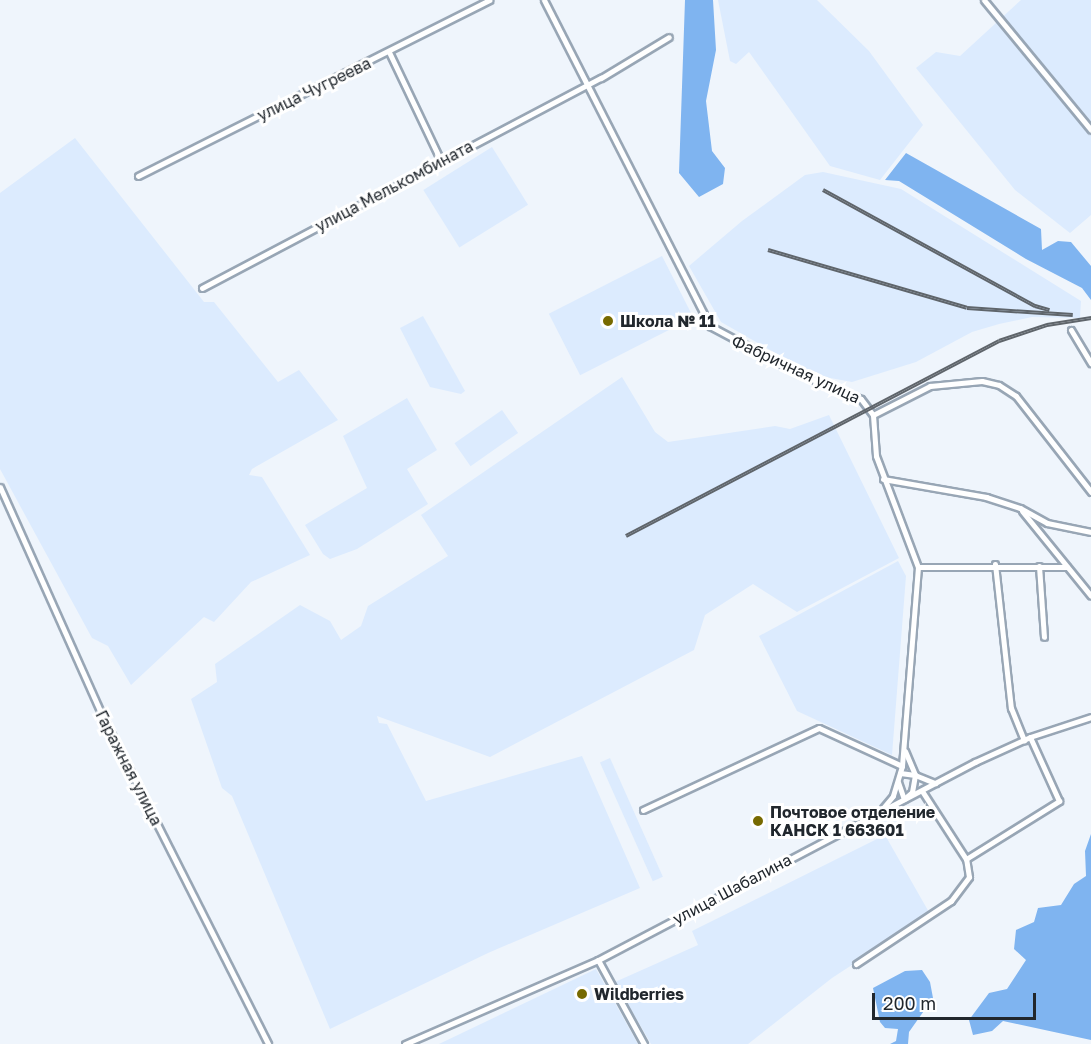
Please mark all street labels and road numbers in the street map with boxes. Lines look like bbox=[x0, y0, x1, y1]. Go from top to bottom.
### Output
street label: улица Чугреева bbox=[254, 53, 374, 125]
street label: улица Мелькомбината bbox=[312, 136, 476, 236]
street label: Фабричная улица bbox=[729, 331, 863, 407]
street label: Гаражная улица bbox=[92, 707, 166, 829]
street label: улица Шабалина bbox=[669, 850, 795, 928]

